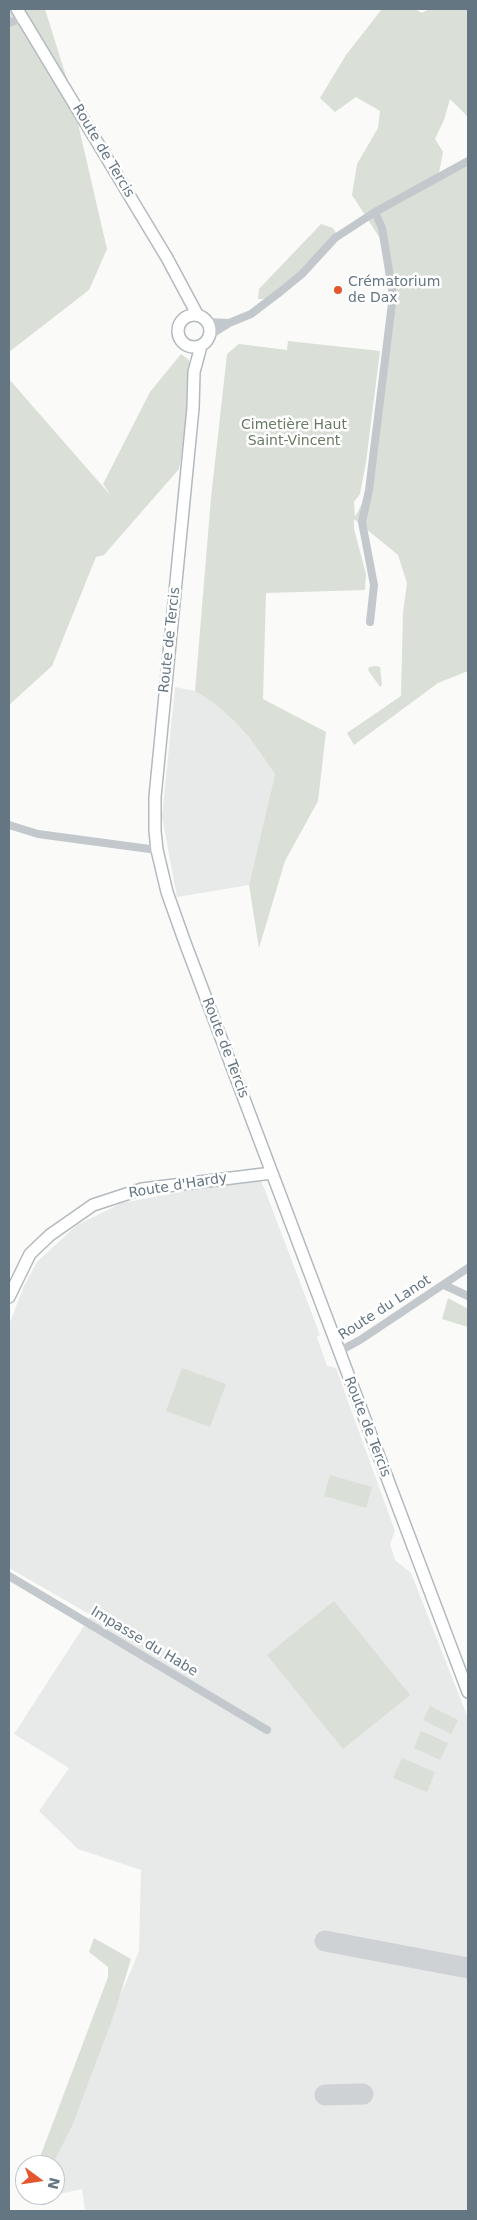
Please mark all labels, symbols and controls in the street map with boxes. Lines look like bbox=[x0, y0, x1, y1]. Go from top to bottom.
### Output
street label: Route de Tercis bbox=[68, 101, 138, 201]
place label: Crématorium de Dax bbox=[348, 274, 440, 306]
marker: Crématorium de Dax bbox=[332, 284, 344, 296]
park label: Cimetière Haut Saint-Vincent bbox=[241, 417, 347, 450]
street label: Route de Tercis bbox=[156, 586, 184, 694]
street label: Route de Tercis bbox=[198, 995, 252, 1101]
street label: Route d'Hardy bbox=[127, 1170, 229, 1202]
street label: Route du Lanot bbox=[336, 1272, 434, 1344]
street label: Route de Tercis bbox=[340, 1374, 394, 1480]
street label: Impasse du Habe bbox=[88, 1603, 200, 1681]
north arrow bbox=[15, 2155, 65, 2205]
text: N bbox=[44, 2176, 63, 2191]

